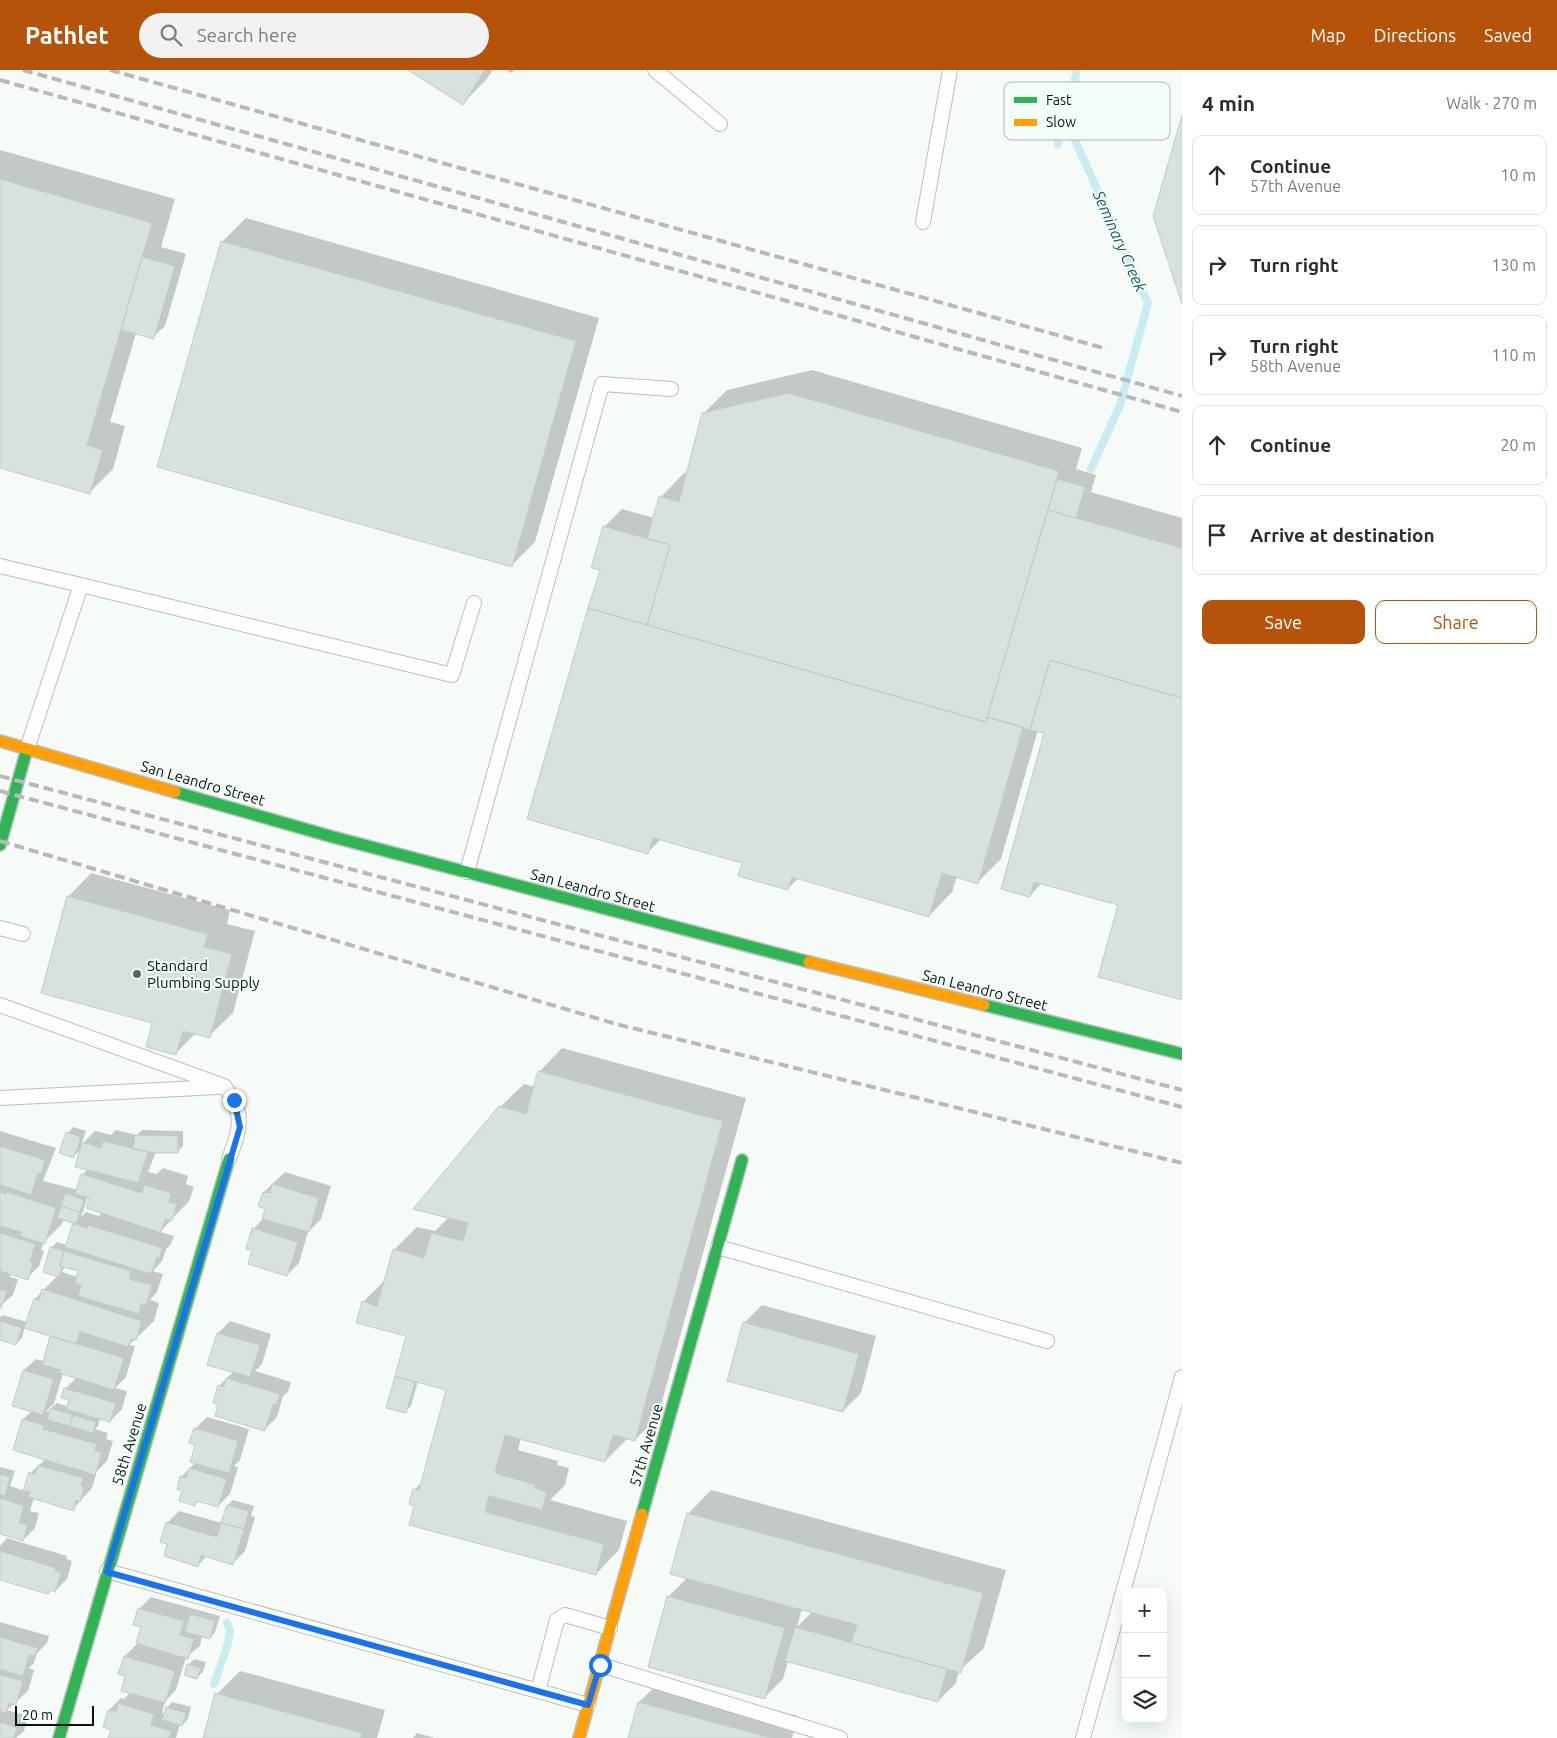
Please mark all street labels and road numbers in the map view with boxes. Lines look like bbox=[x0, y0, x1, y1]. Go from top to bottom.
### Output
street label: San Leandro Street bbox=[139, 757, 267, 809]
street label: San Leandro Street bbox=[529, 865, 657, 915]
street label: San Leandro Street bbox=[921, 966, 1049, 1014]
street label: 58th Avenue bbox=[108, 1401, 150, 1487]
street label: 57th Avenue bbox=[626, 1402, 666, 1488]

